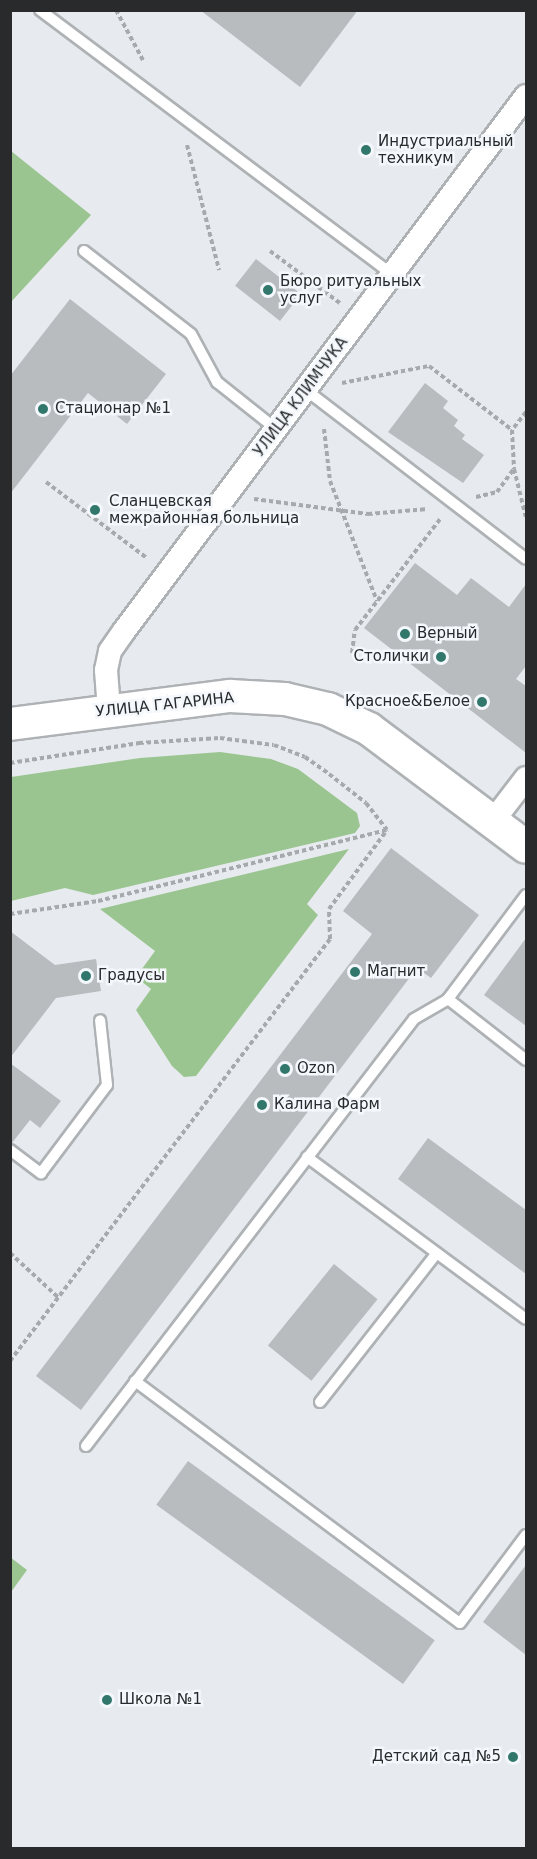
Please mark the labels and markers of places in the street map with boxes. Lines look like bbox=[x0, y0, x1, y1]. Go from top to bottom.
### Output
place label: Индустриальный техникум bbox=[378, 132, 514, 167]
marker: Индустриальный техникум bbox=[359, 143, 373, 157]
place label: Бюро ритуальных услуг bbox=[280, 272, 421, 307]
marker: Бюро ритуальных услуг bbox=[261, 283, 275, 297]
place label: Стационар №1 bbox=[55, 400, 171, 418]
marker: Стационар №1 bbox=[36, 402, 50, 416]
place label: Сланцевская межрайонная больница bbox=[109, 492, 299, 527]
marker: Сланцевская межрайонная больница bbox=[86, 501, 104, 519]
place label: Верный bbox=[417, 625, 477, 643]
marker: Верный bbox=[398, 627, 412, 641]
place label: Столички bbox=[354, 648, 429, 666]
marker: Столички bbox=[434, 650, 448, 664]
place label: Красное&Белое bbox=[345, 693, 470, 711]
marker: Красное&Белое bbox=[475, 695, 489, 709]
place label: Магнит bbox=[367, 963, 425, 981]
marker: Магнит bbox=[348, 965, 362, 979]
place label: Градусы bbox=[98, 967, 165, 985]
marker: Градусы bbox=[79, 969, 93, 983]
place label: Ozon bbox=[297, 1060, 335, 1078]
marker: Ozon bbox=[278, 1062, 292, 1076]
place label: Калина Фарм bbox=[274, 1096, 380, 1114]
marker: Калина Фарм bbox=[255, 1098, 269, 1112]
place label: Школа №1 bbox=[119, 1691, 202, 1709]
marker: Школа №1 bbox=[100, 1693, 114, 1707]
place label: Детский сад №5 bbox=[372, 1748, 501, 1766]
marker: Детский сад №5 bbox=[506, 1750, 520, 1764]

